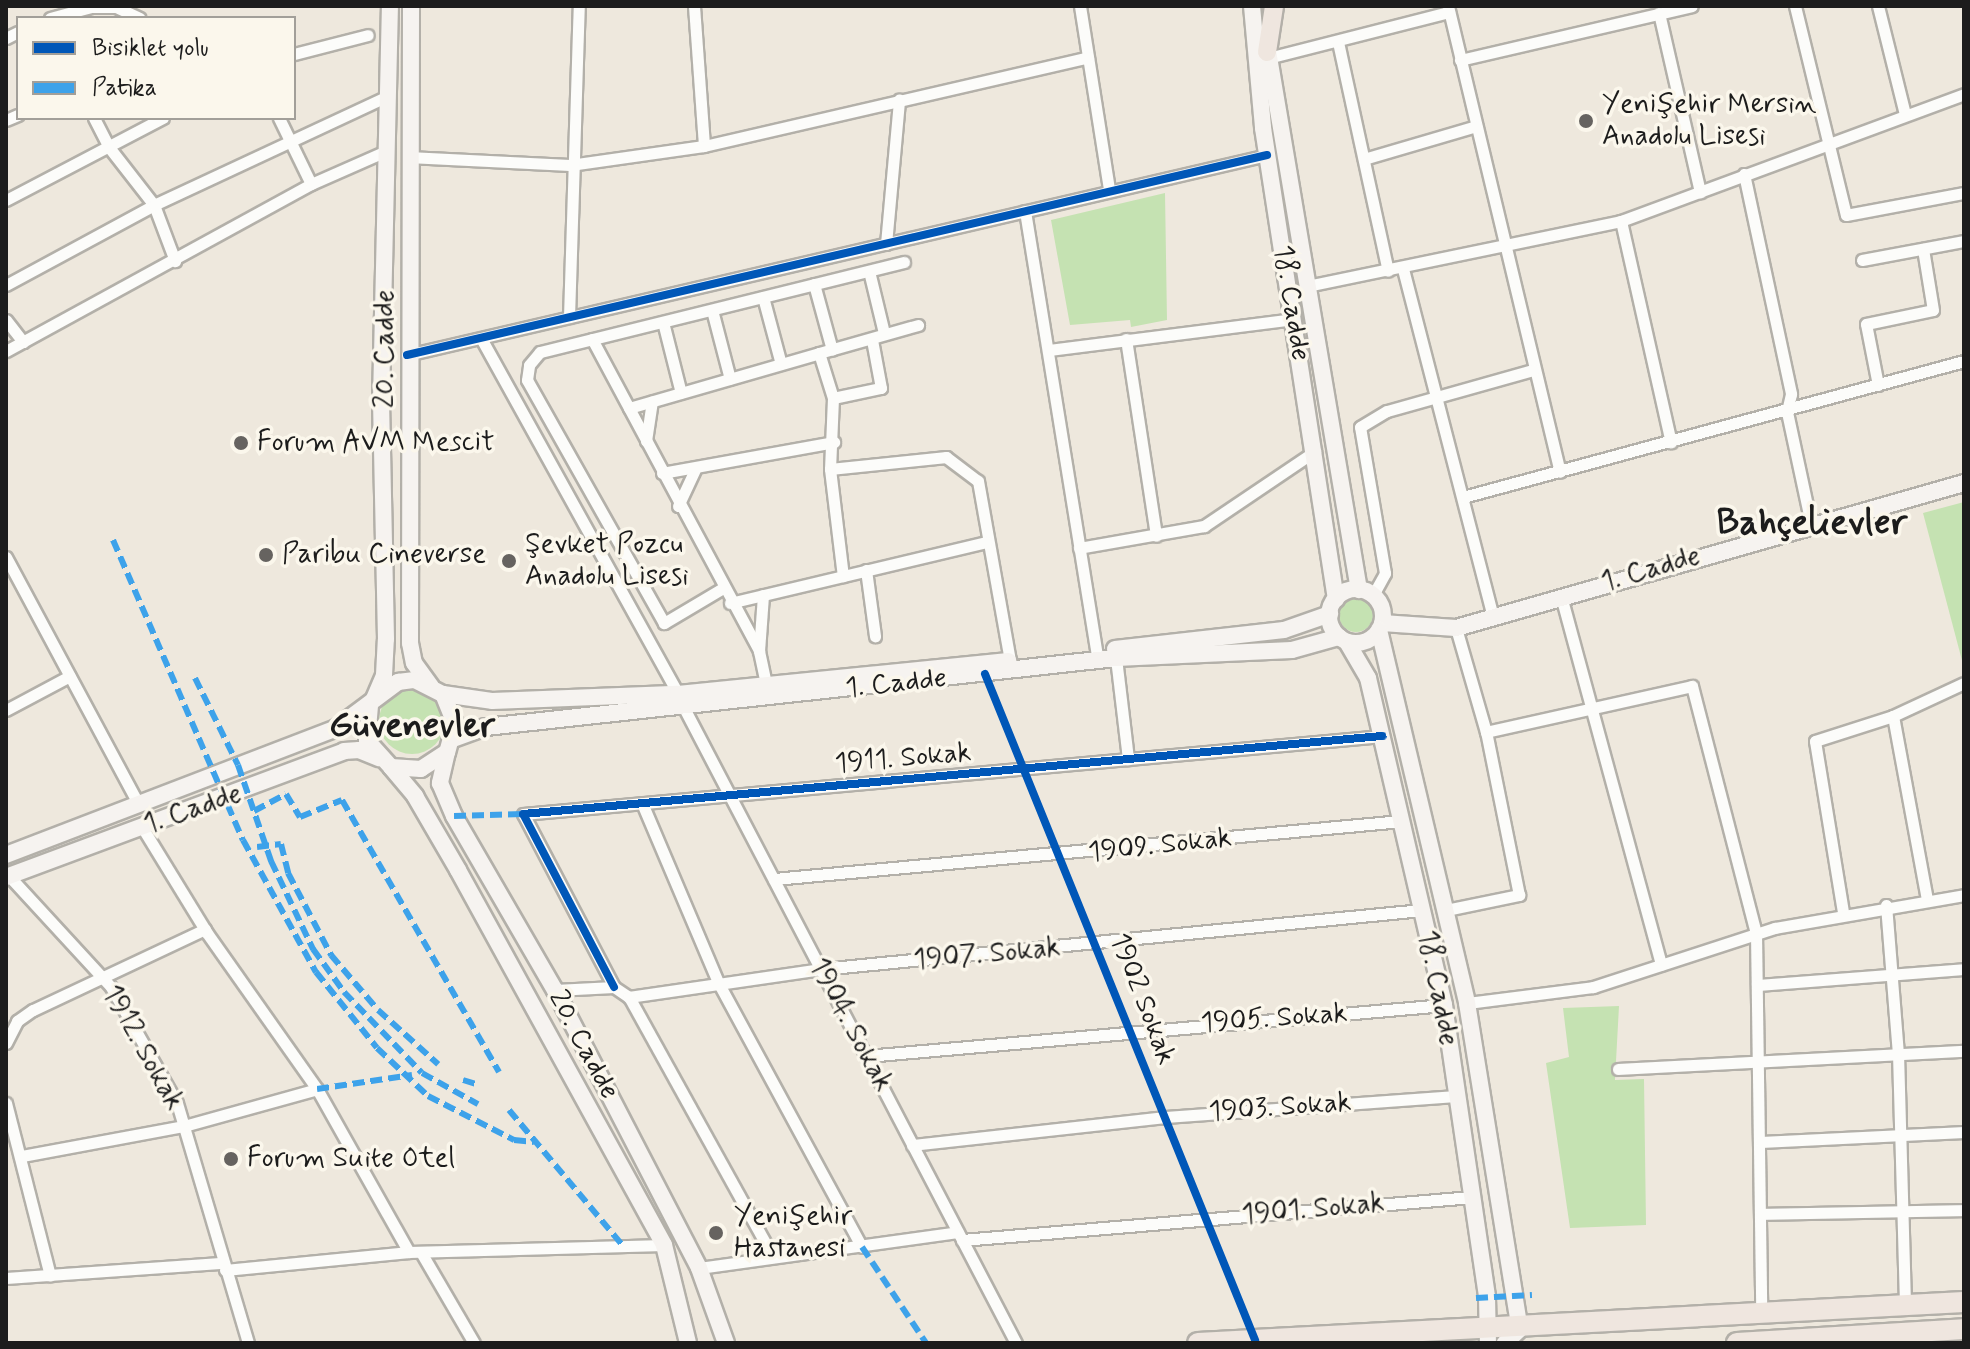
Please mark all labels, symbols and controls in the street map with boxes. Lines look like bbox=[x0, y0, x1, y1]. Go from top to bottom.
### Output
legend bbox=[16, 16, 296, 120]
text: Bisiklet yolu bbox=[92, 33, 209, 64]
text: Patika bbox=[92, 73, 157, 104]
place label: Yenişehir Mersin Anadolu Lisesi bbox=[1602, 88, 1809, 154]
marker: Yenişehir Mersin Anadolu Lisesi bbox=[1577, 112, 1595, 130]
street label: 18. Cadde bbox=[1265, 243, 1317, 363]
street label: 20. Cadde bbox=[369, 290, 403, 408]
place label: Forum AVM Mescit bbox=[257, 426, 498, 460]
marker: Forum AVM Mescit bbox=[232, 434, 250, 452]
district label: Bahçelievler bbox=[1717, 502, 1907, 546]
place label: Şevket Pozcu Anadolu Lisesi bbox=[525, 528, 688, 594]
place label: Paribu Cineverse bbox=[282, 538, 486, 572]
street label: 1. Cadde bbox=[1598, 540, 1704, 600]
marker: Paribu Cineverse bbox=[257, 546, 275, 564]
marker: Şevket Pozcu Anadolu Lisesi bbox=[500, 552, 518, 570]
street label: 1. Cadde bbox=[844, 662, 948, 706]
district label: Güvenevler bbox=[329, 705, 495, 749]
street label: 1911. Sokak bbox=[833, 736, 973, 782]
street label: 1. Cadde bbox=[140, 778, 246, 842]
street label: 1909. Sokak bbox=[1087, 822, 1233, 870]
street label: 18. Cadde bbox=[1409, 927, 1465, 1049]
street label: 1902 Sokak bbox=[1102, 928, 1182, 1070]
street label: 1907. Sokak bbox=[912, 932, 1062, 978]
street label: 1904. Sokak bbox=[801, 952, 899, 1098]
street label: 1912. Sokak bbox=[94, 979, 190, 1117]
street label: 20. Cadde bbox=[540, 985, 626, 1105]
street label: 1905. Sokak bbox=[1199, 997, 1349, 1041]
street label: 1903. Sokak bbox=[1208, 1086, 1352, 1130]
place label: Forum Suite Otel bbox=[247, 1142, 454, 1176]
marker: Forum Suite Otel bbox=[222, 1150, 240, 1168]
street label: 1901. Sokak bbox=[1240, 1187, 1386, 1233]
place label: Yenişehir Hastanesi bbox=[734, 1200, 852, 1266]
marker: Yenişehir Hastanesi bbox=[705, 1222, 727, 1244]

